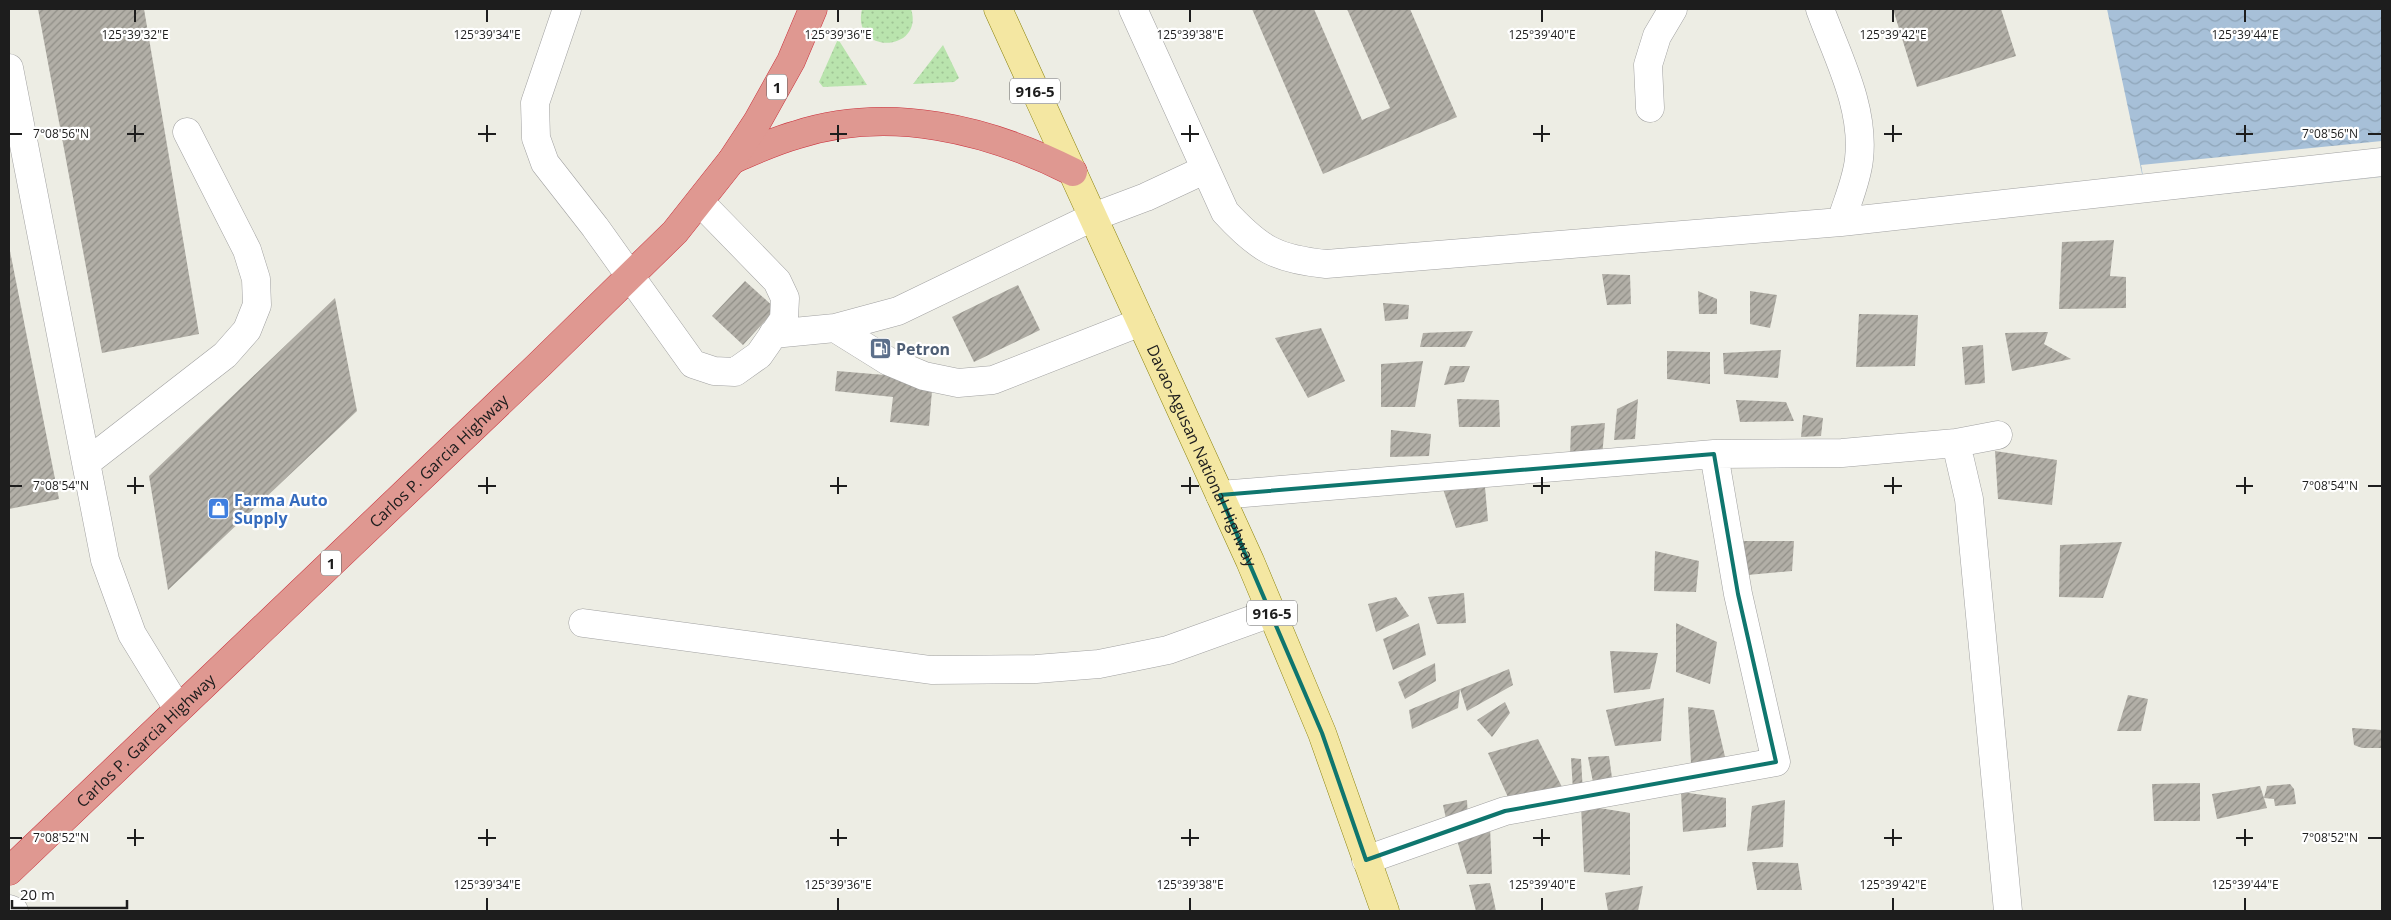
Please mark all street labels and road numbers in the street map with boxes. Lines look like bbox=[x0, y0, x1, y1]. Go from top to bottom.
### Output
road number: 1 bbox=[767, 74, 787, 100]
road number: 916-5 bbox=[1010, 78, 1060, 104]
street label: Davao-Agusan National Highway bbox=[1142, 341, 1263, 571]
street label: Carlos P. Garcia Highway bbox=[364, 388, 514, 532]
road number: 1 bbox=[321, 550, 341, 576]
road number: 916-5 bbox=[1247, 600, 1297, 626]
street label: Carlos P. Garcia Highway bbox=[71, 668, 221, 812]

